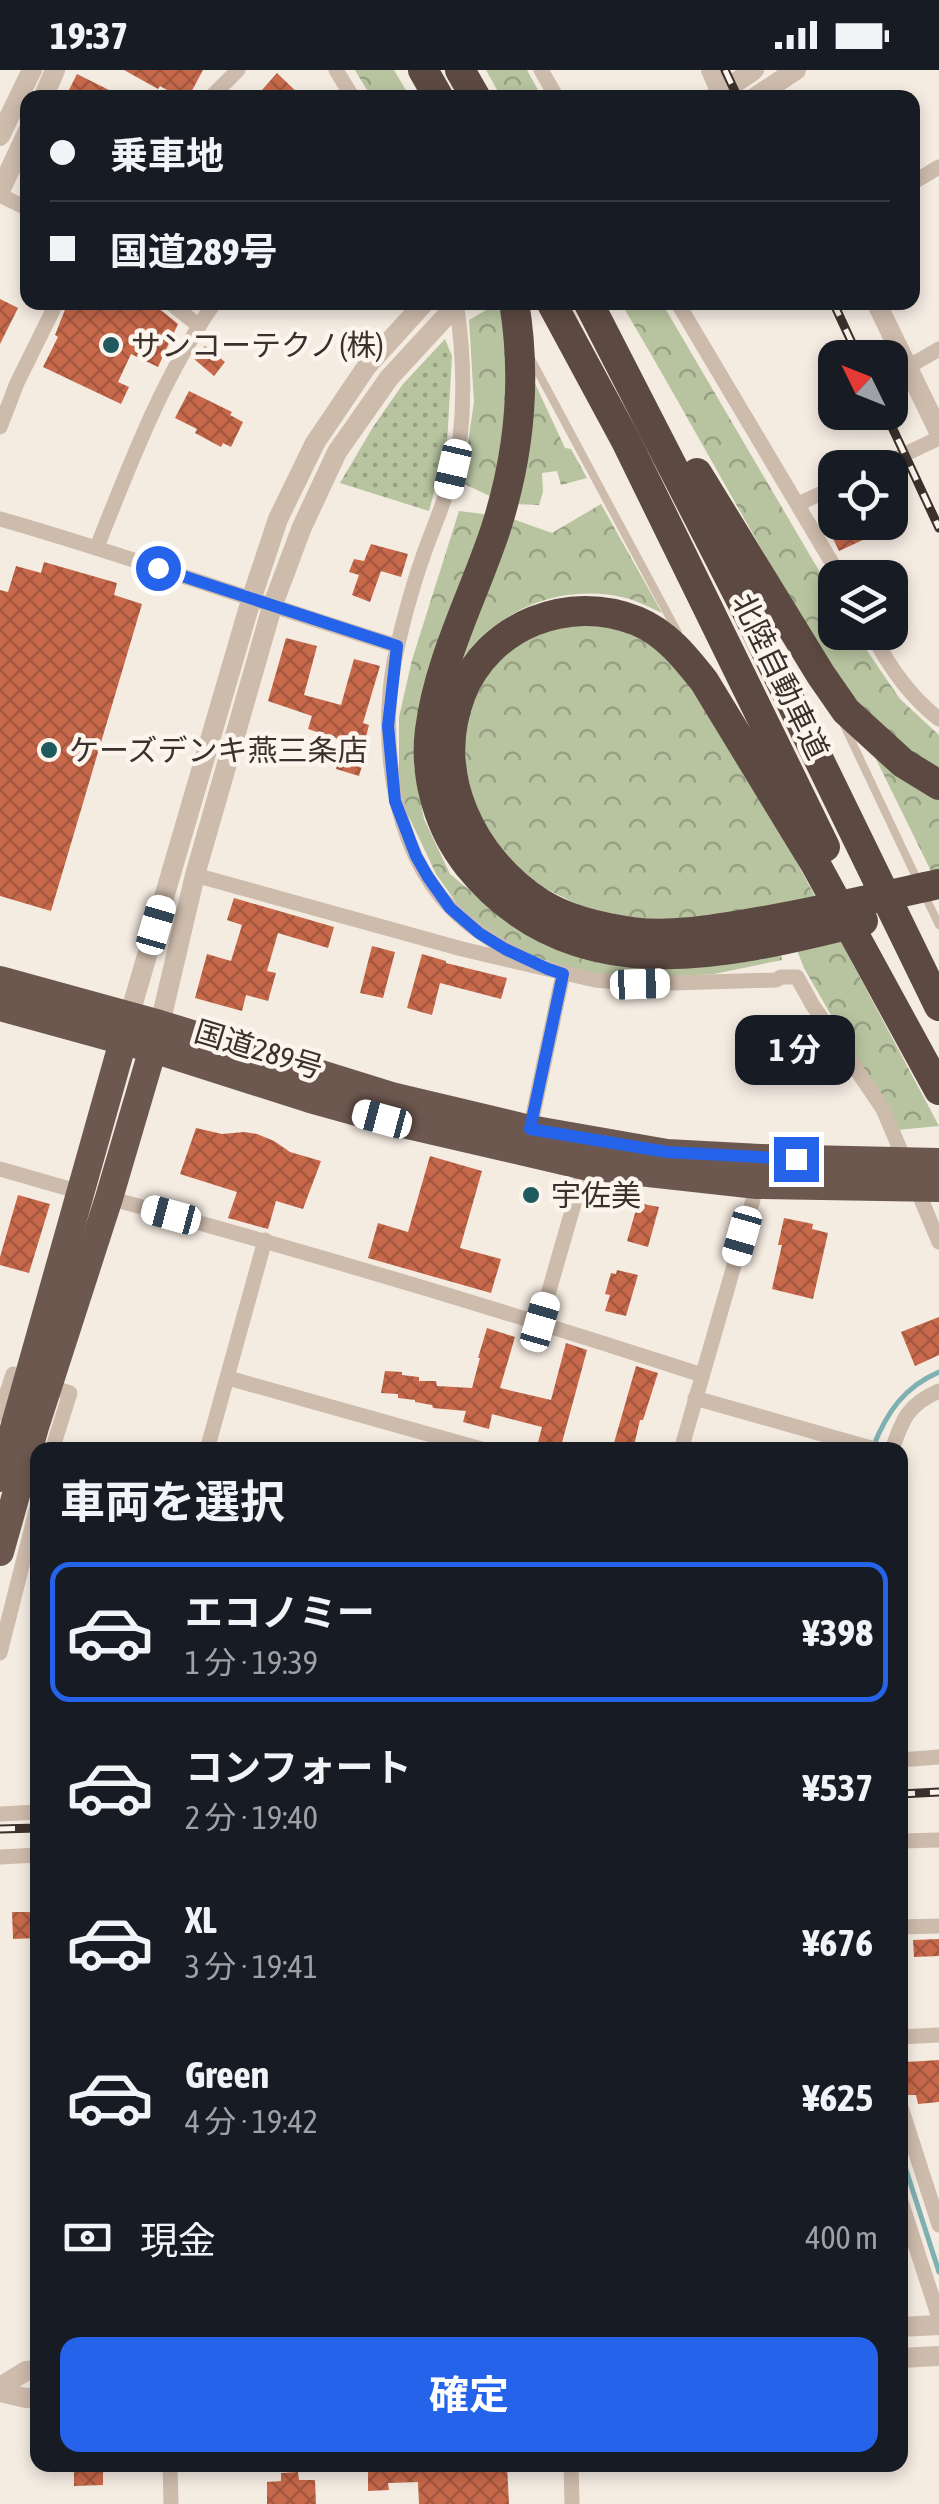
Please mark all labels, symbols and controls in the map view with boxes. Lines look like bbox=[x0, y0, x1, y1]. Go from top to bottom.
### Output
text: 19:37 bbox=[50, 14, 128, 57]
text: 乗車地 bbox=[110, 134, 224, 177]
text: 国道289号 bbox=[110, 230, 278, 273]
place label: サンコーテクノ(株) bbox=[131, 328, 384, 362]
marker: サンコーテクノ(株) bbox=[100, 334, 122, 356]
north arrow bbox=[818, 340, 908, 430]
map controls bbox=[818, 340, 908, 650]
car bbox=[432, 436, 474, 502]
button: locate bbox=[818, 450, 908, 540]
route start bbox=[136, 546, 181, 591]
button: layers bbox=[818, 560, 908, 650]
street label: 北陸自動車道 bbox=[726, 588, 836, 764]
place label: ケーズデンキ燕三条店 bbox=[69, 733, 368, 767]
marker: ケーズデンキ燕三条店 bbox=[38, 739, 60, 761]
car bbox=[133, 892, 179, 958]
car bbox=[609, 968, 671, 1000]
street label: 国道289号 bbox=[191, 1013, 327, 1085]
callout: 1 分 bbox=[736, 1014, 856, 1084]
text: 1 分 bbox=[769, 1031, 821, 1068]
car bbox=[349, 1097, 415, 1141]
route end bbox=[774, 1137, 819, 1182]
place label: 宇佐美 bbox=[551, 1178, 641, 1212]
marker: 宇佐美 bbox=[520, 1184, 542, 1206]
car bbox=[138, 1193, 204, 1237]
car bbox=[719, 1203, 765, 1269]
car bbox=[517, 1289, 563, 1355]
text: 車両を選択 bbox=[60, 1476, 285, 1528]
icon: car bbox=[65, 1587, 155, 1677]
text: エコノミー bbox=[185, 1591, 375, 1634]
text: ¥398 bbox=[803, 1611, 873, 1654]
text: 1 分 · 19:39 bbox=[185, 1644, 318, 1681]
icon: car bbox=[65, 1742, 155, 1832]
text: コンフォート bbox=[185, 1746, 412, 1789]
text: ¥537 bbox=[803, 1766, 873, 1809]
text: 2 分 · 19:40 bbox=[185, 1799, 318, 1836]
icon: car bbox=[65, 1897, 155, 1987]
text: XL bbox=[185, 1898, 217, 1941]
text: ¥676 bbox=[803, 1921, 873, 1964]
text: 3 分 · 19:41 bbox=[185, 1948, 318, 1985]
icon: car bbox=[65, 2052, 155, 2142]
text: Green bbox=[185, 2053, 269, 2096]
text: ¥625 bbox=[803, 2076, 873, 2119]
text: 4 分 · 19:42 bbox=[185, 2103, 318, 2140]
icon: cash bbox=[60, 2210, 115, 2265]
text: 現金 bbox=[140, 2219, 216, 2262]
text: 400 m bbox=[805, 2219, 878, 2256]
button: 確定 bbox=[60, 2337, 878, 2452]

